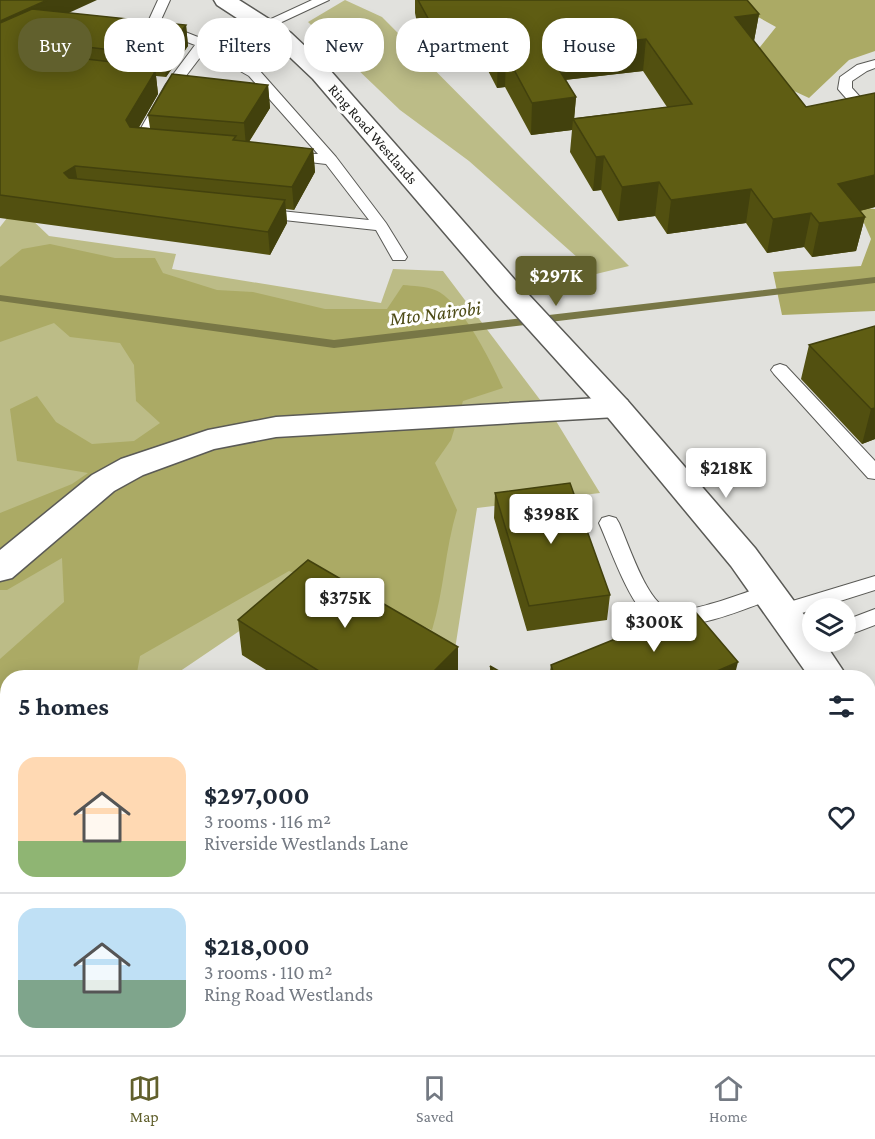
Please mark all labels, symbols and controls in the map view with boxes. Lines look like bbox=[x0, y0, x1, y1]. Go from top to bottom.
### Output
chip: Buy bbox=[18, 18, 92, 72]
chip: Rent bbox=[104, 18, 185, 72]
chip: Filters bbox=[197, 18, 292, 72]
chip: New bbox=[304, 18, 384, 72]
chip: Apartment bbox=[396, 18, 530, 72]
chip: House bbox=[542, 18, 637, 72]
street label: Ring Road Westlands bbox=[325, 81, 421, 188]
pin: $297K bbox=[514, 256, 598, 307]
text: $297K bbox=[529, 264, 583, 286]
water label: Mto Nairobi bbox=[387, 296, 483, 330]
pin: $218K bbox=[684, 448, 768, 499]
text: $218K bbox=[700, 456, 752, 478]
pin: $398K bbox=[509, 494, 593, 545]
text: $398K bbox=[523, 502, 579, 524]
pin: $375K bbox=[303, 578, 387, 629]
text: $375K bbox=[319, 586, 371, 608]
map controls bbox=[802, 598, 856, 652]
button: layers bbox=[802, 598, 856, 652]
pin: $300K bbox=[612, 602, 696, 653]
text: $300K bbox=[626, 610, 682, 632]
icon: filters bbox=[825, 690, 858, 723]
text: 5 homes bbox=[18, 692, 109, 721]
icon: home bbox=[66, 781, 138, 853]
text: $297,000 bbox=[204, 781, 310, 810]
icon: heart bbox=[825, 801, 858, 834]
text: 3 rooms · 116 m² bbox=[204, 810, 331, 832]
text: Riverside Westlands Lane bbox=[204, 832, 408, 854]
icon: home bbox=[66, 932, 138, 1004]
text: $218,000 bbox=[204, 932, 309, 961]
icon: heart bbox=[825, 952, 858, 985]
text: 3 rooms · 110 m² bbox=[204, 961, 332, 983]
text: Ring Road Westlands bbox=[204, 983, 373, 1005]
tab: Map bbox=[128, 1072, 161, 1125]
tab: Saved bbox=[416, 1072, 454, 1125]
tab: Home bbox=[709, 1072, 747, 1125]

